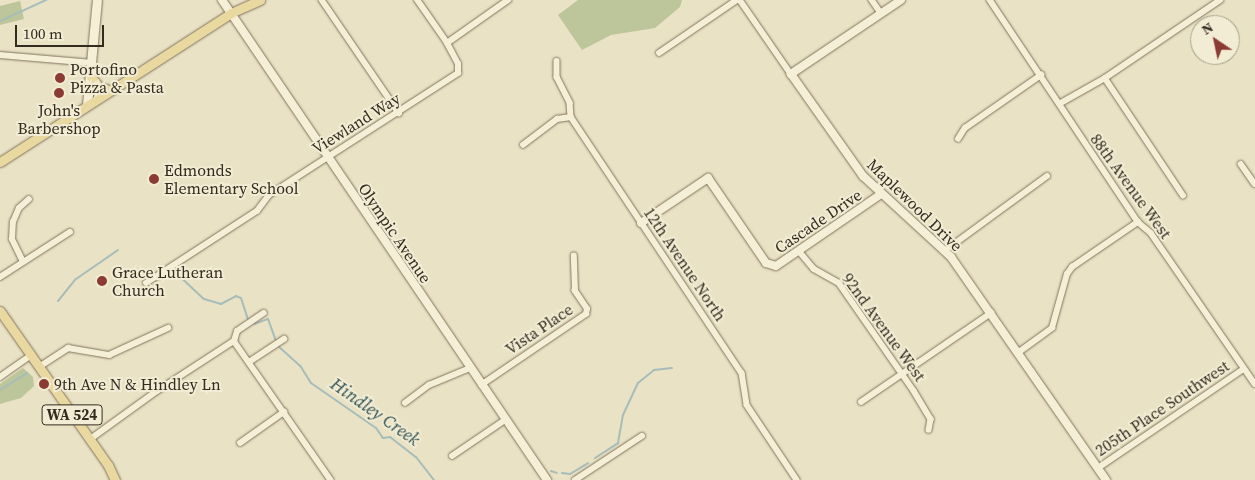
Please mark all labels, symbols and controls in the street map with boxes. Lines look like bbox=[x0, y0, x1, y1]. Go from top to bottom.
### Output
scale bar bbox=[18, 15, 106, 47]
north arrow bbox=[1190, 15, 1240, 65]
text: N bbox=[1197, 17, 1217, 40]
text: 100 m bbox=[23, 23, 63, 44]
place label: Portofino Pizza & Pasta bbox=[70, 59, 164, 97]
marker: Portofino Pizza & Pasta bbox=[54, 72, 66, 84]
marker: John's Barbershop bbox=[53, 87, 65, 99]
street label: Viewland Way bbox=[308, 88, 404, 158]
place label: John's Barbershop bbox=[17, 100, 101, 138]
street label: 88th Avenue West bbox=[1086, 130, 1176, 242]
street label: Maplewood Drive bbox=[863, 155, 967, 255]
place label: Edmonds Elementary School bbox=[164, 160, 298, 198]
marker: Edmonds Elementary School bbox=[148, 173, 160, 185]
street label: Olympic Avenue bbox=[354, 179, 436, 287]
street label: Cascade Drive bbox=[771, 185, 865, 257]
street label: 12th Avenue North bbox=[640, 203, 730, 325]
place label: Grace Lutheran Church bbox=[112, 262, 223, 300]
street label: 92nd Avenue West bbox=[838, 269, 930, 385]
marker: Grace Lutheran Church bbox=[96, 275, 108, 287]
street label: Vista Place bbox=[502, 299, 576, 359]
street label: 205th Place Southwest bbox=[1092, 356, 1232, 460]
water label: Hindley Creek bbox=[326, 373, 424, 451]
place label: 9th Ave N & Hindley Ln bbox=[54, 374, 221, 394]
marker: 9th Ave N & Hindley Ln bbox=[38, 378, 50, 390]
road number: WA 524 bbox=[41, 402, 103, 428]

